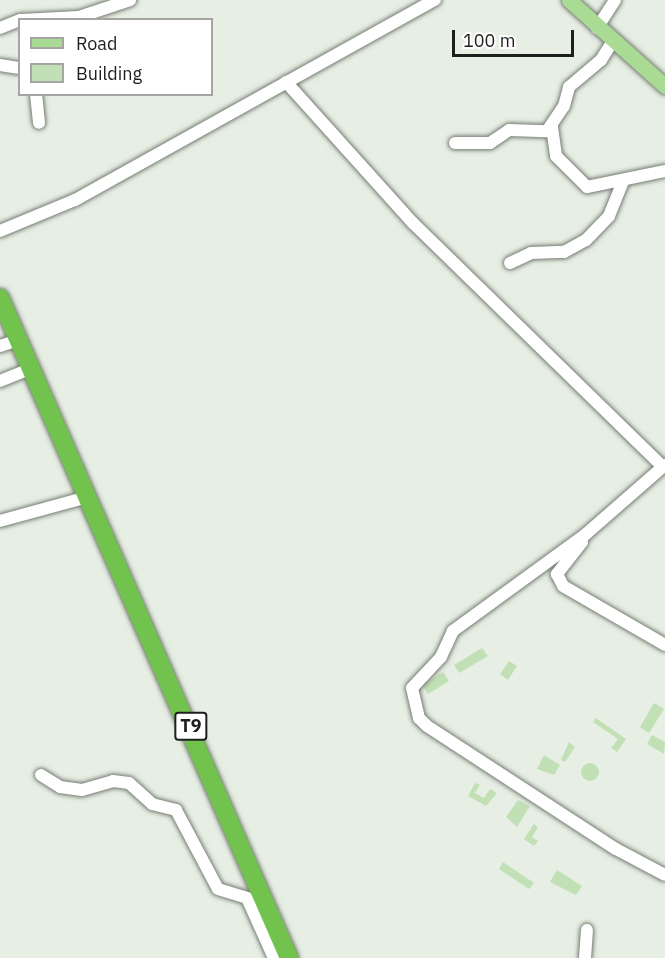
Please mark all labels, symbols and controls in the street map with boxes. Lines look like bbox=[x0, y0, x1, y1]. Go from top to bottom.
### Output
legend bbox=[18, 18, 213, 96]
scale bar bbox=[455, 18, 576, 56]
text: 100 m bbox=[463, 29, 515, 52]
text: Road bbox=[76, 32, 117, 55]
text: Building bbox=[76, 62, 142, 85]
road number: T9 bbox=[173, 711, 209, 741]

